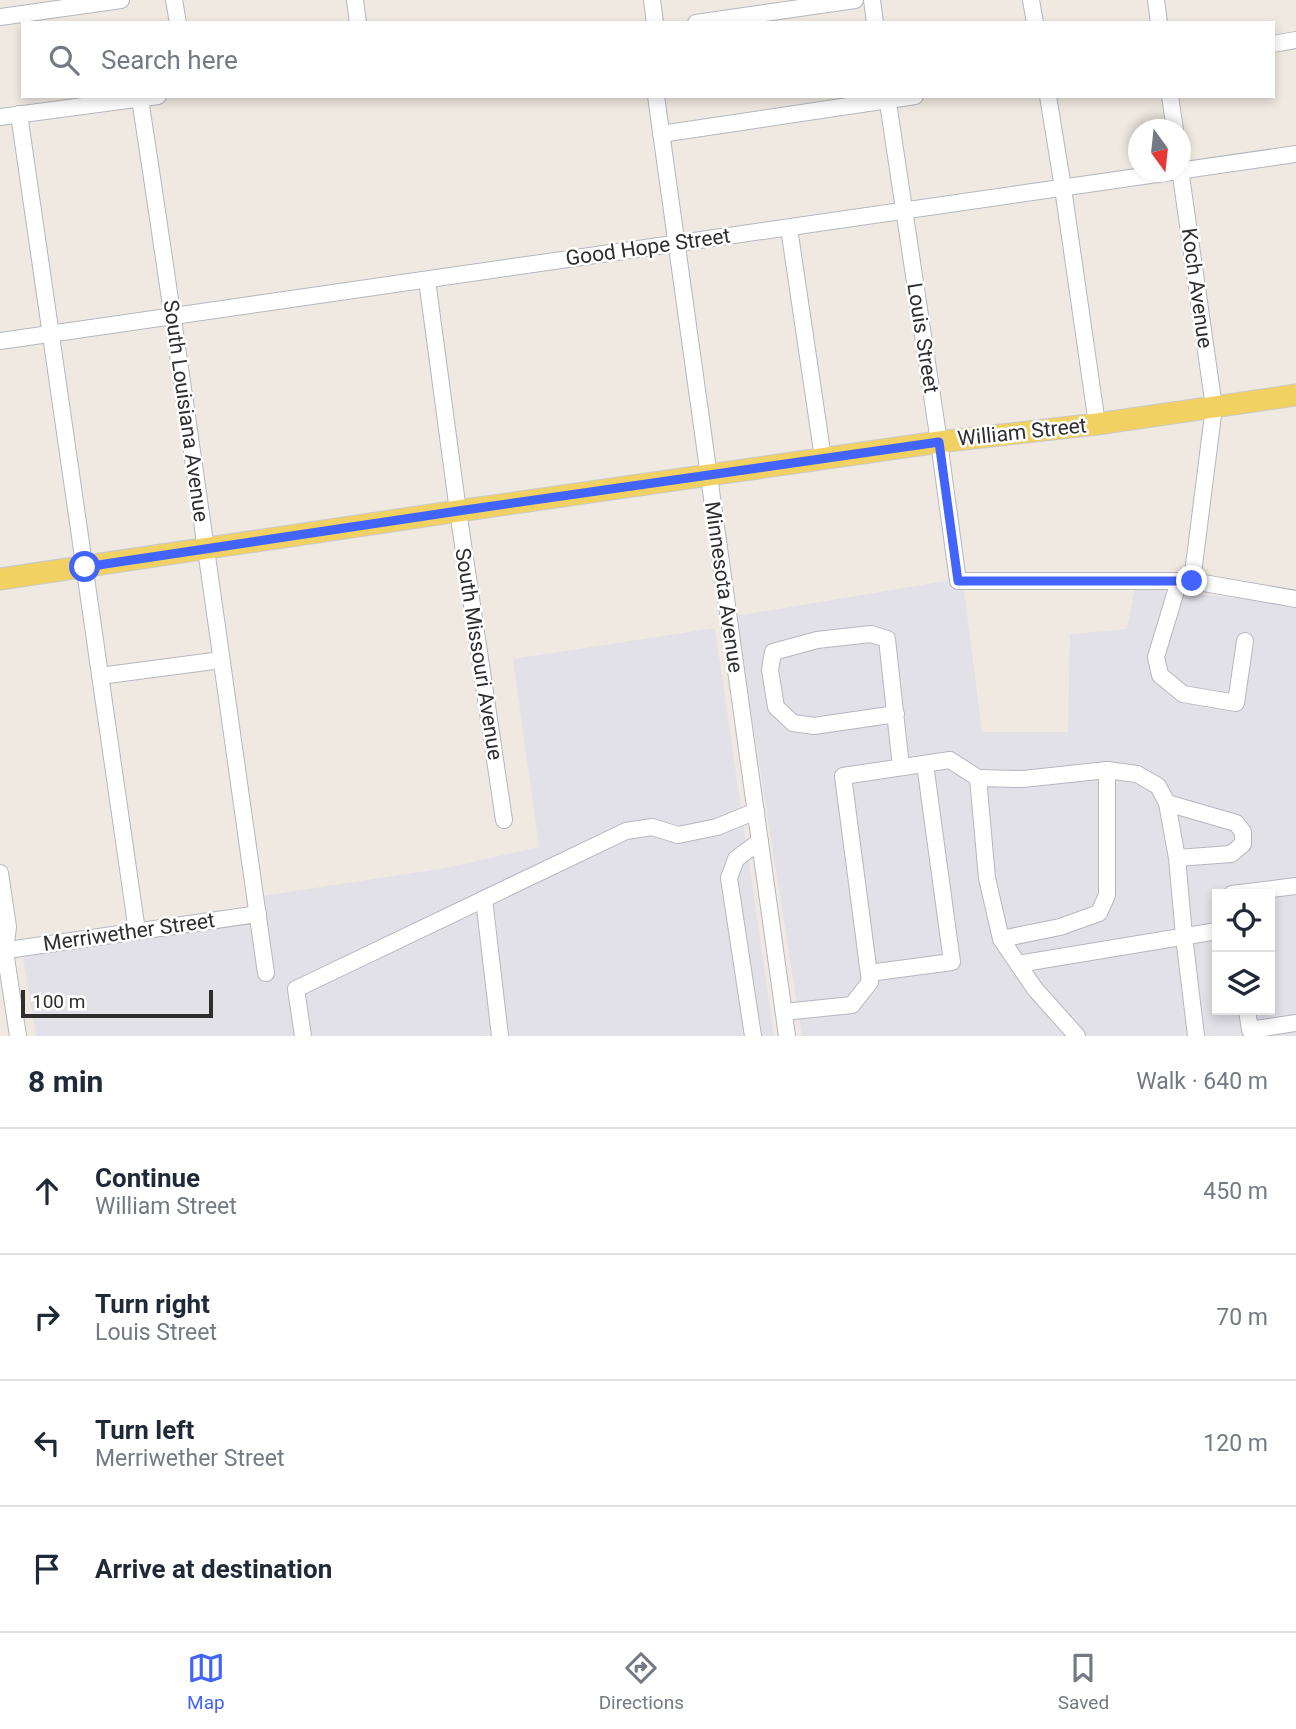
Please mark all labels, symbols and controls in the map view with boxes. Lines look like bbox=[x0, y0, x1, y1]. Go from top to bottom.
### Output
search box bbox=[21, 21, 1275, 98]
icon: search bbox=[45, 41, 83, 79]
text: Search here bbox=[101, 45, 238, 75]
north arrow bbox=[1128, 119, 1191, 182]
street label: Good Hope Street bbox=[564, 224, 732, 270]
street label: Koch Avenue bbox=[1177, 226, 1217, 350]
street label: Louis Street bbox=[902, 281, 944, 395]
street label: South Louisiana Avenue bbox=[159, 298, 213, 524]
street label: William Street bbox=[956, 413, 1088, 451]
street label: Minnesota Avenue bbox=[700, 500, 748, 674]
street label: South Missouri Avenue bbox=[450, 546, 508, 762]
route start bbox=[69, 551, 100, 582]
route end bbox=[1176, 565, 1207, 596]
map controls bbox=[1212, 889, 1275, 1015]
button: locate bbox=[1212, 889, 1275, 952]
street label: Merriwether Street bbox=[42, 908, 216, 956]
button: layers bbox=[1212, 952, 1275, 1015]
scale bar bbox=[21, 987, 214, 1019]
text: 100 m bbox=[32, 990, 85, 1013]
text: 8 min bbox=[28, 1064, 103, 1099]
text: Walk · 640 m bbox=[1136, 1068, 1268, 1095]
text: Continue bbox=[95, 1163, 200, 1193]
icon: ahead bbox=[28, 1172, 66, 1210]
text: 450 m bbox=[1203, 1178, 1268, 1205]
text: William Street bbox=[95, 1193, 237, 1220]
text: Turn right bbox=[95, 1289, 210, 1319]
icon: right bbox=[28, 1298, 66, 1336]
text: 70 m bbox=[1216, 1304, 1268, 1331]
text: Louis Street bbox=[95, 1319, 217, 1346]
text: Turn left bbox=[95, 1415, 194, 1445]
icon: left bbox=[28, 1424, 66, 1462]
text: 120 m bbox=[1203, 1430, 1268, 1457]
text: Merriwether Street bbox=[95, 1445, 285, 1472]
icon: arrive bbox=[28, 1550, 66, 1588]
text: Arrive at destination bbox=[95, 1554, 332, 1584]
tab: Map bbox=[187, 1649, 225, 1714]
tab: Directions bbox=[599, 1649, 684, 1714]
tab: Saved bbox=[1058, 1649, 1109, 1714]

